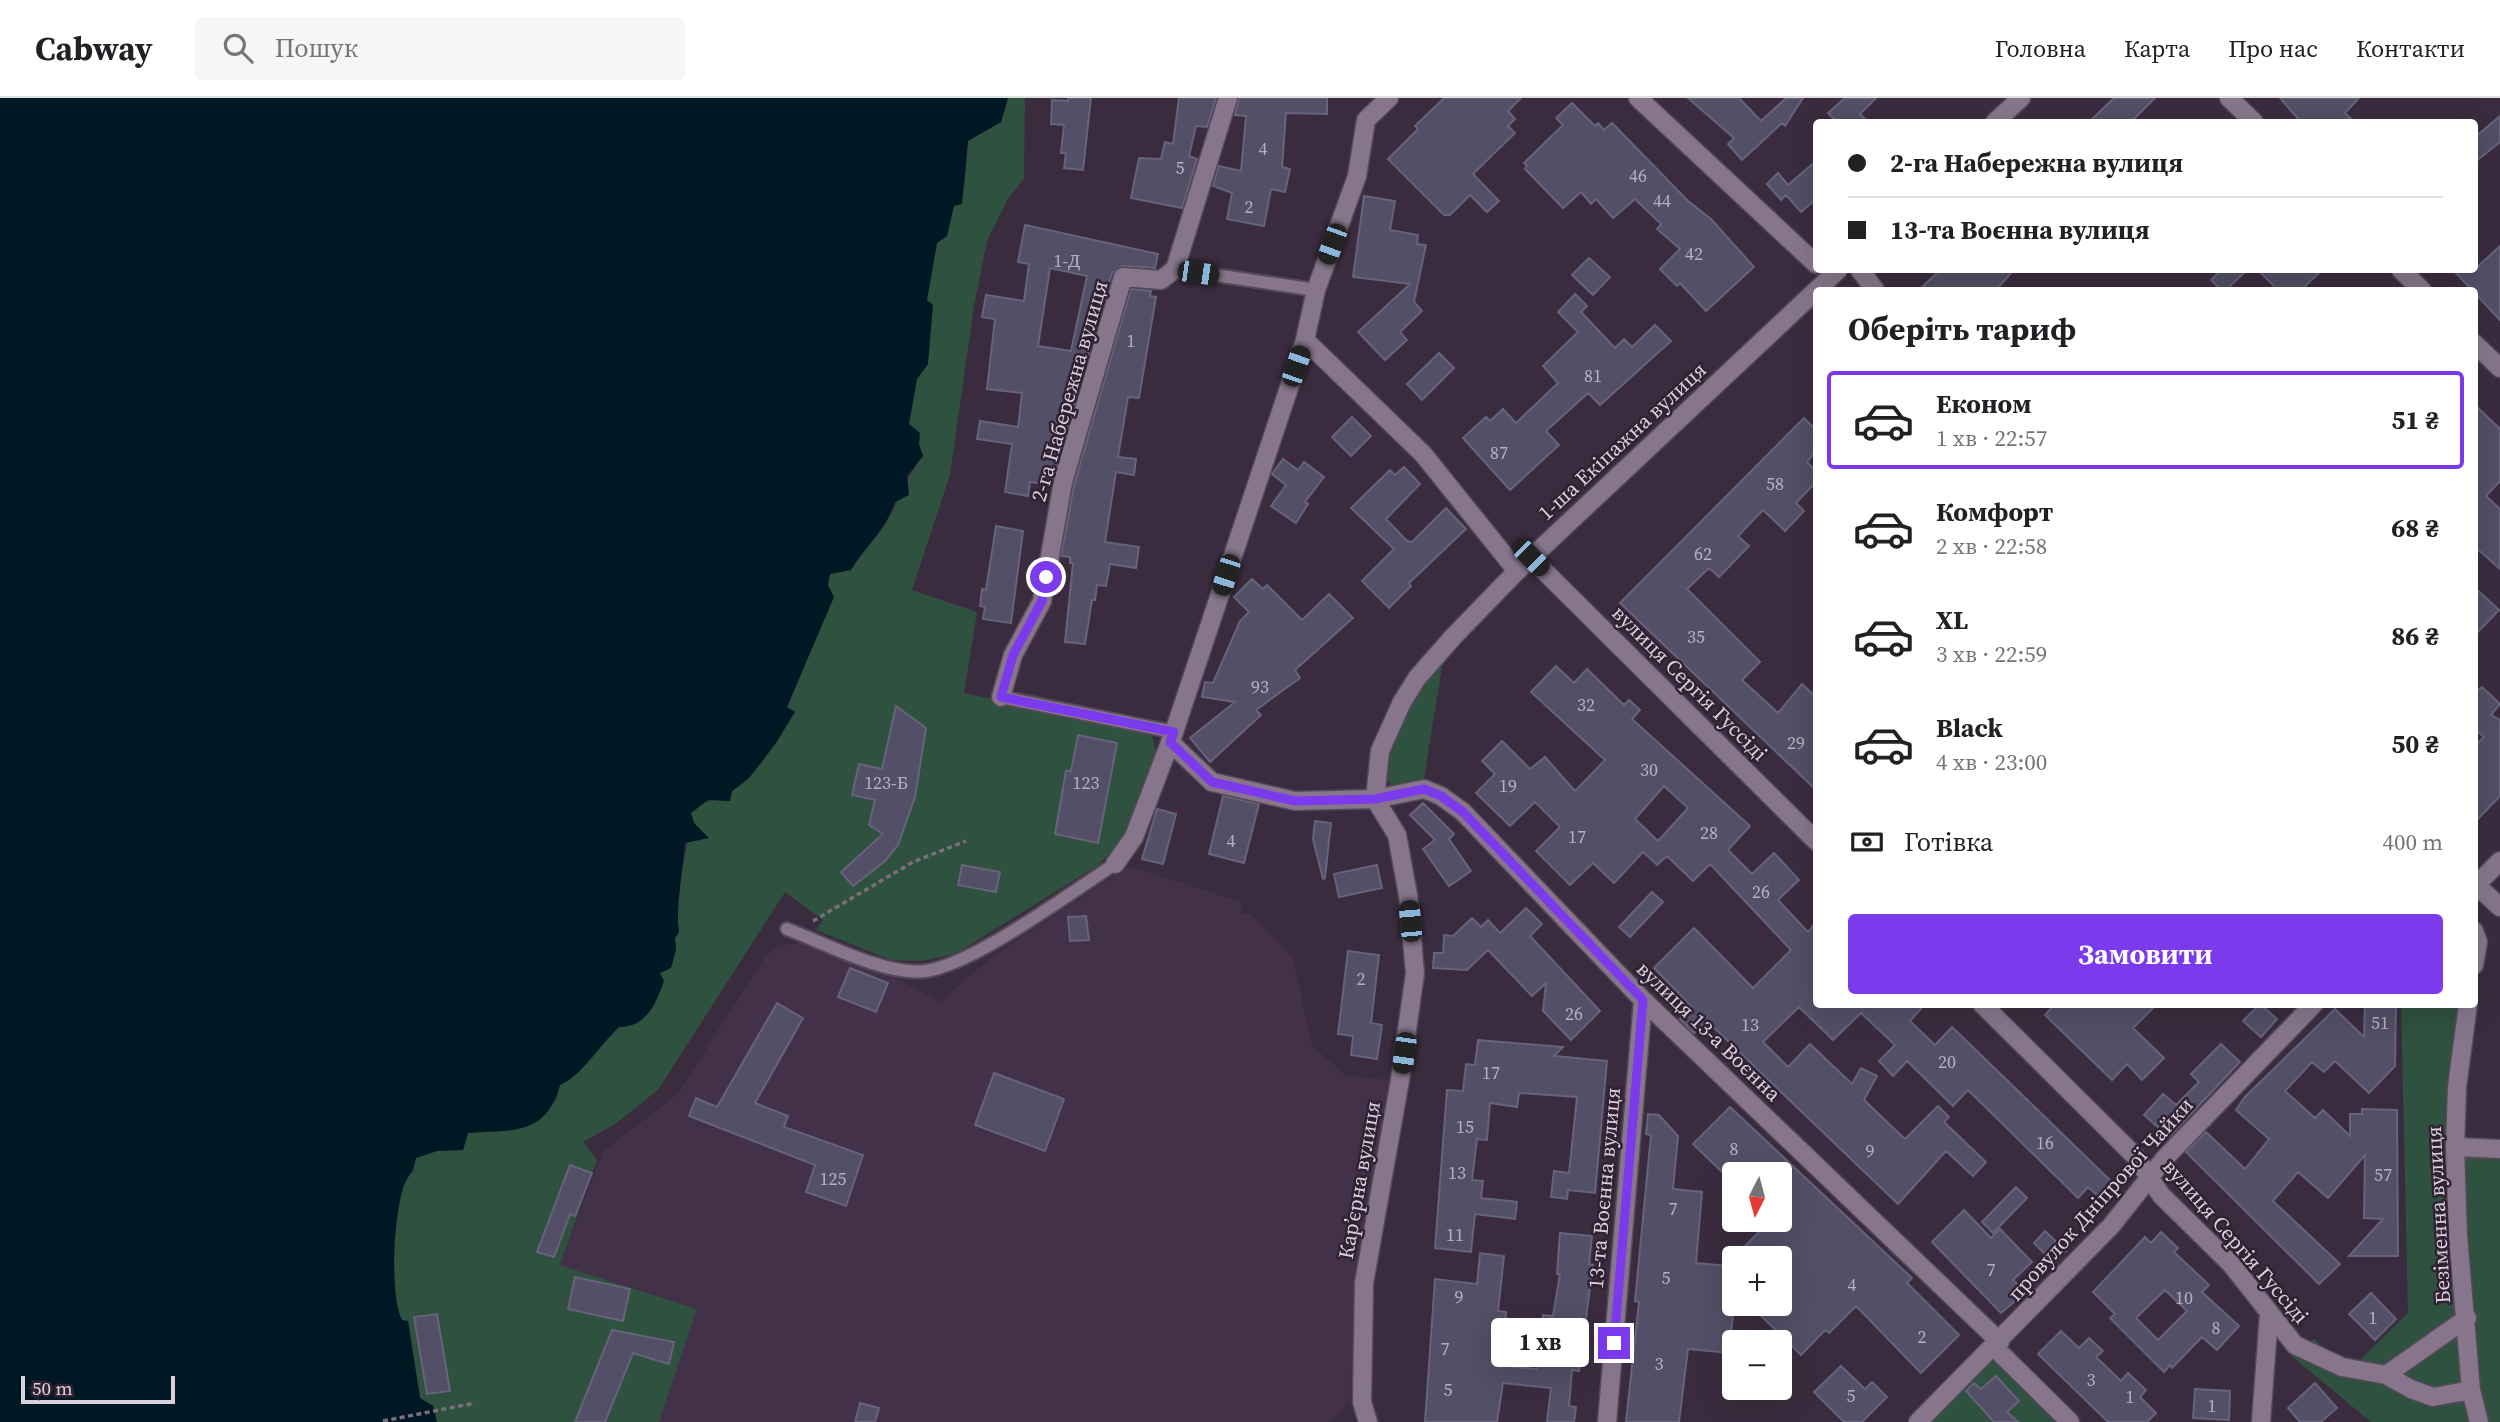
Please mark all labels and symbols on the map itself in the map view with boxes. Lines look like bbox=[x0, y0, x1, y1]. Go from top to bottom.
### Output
house number: 4 bbox=[1259, 136, 1268, 161]
house number: 5 bbox=[1176, 155, 1185, 180]
house number: 46 bbox=[1629, 163, 1647, 188]
house number: 44 bbox=[1653, 188, 1671, 213]
house number: 2 bbox=[1245, 194, 1254, 219]
car bbox=[1315, 221, 1350, 267]
house number: 42 bbox=[1685, 241, 1703, 266]
house number: 1-Д bbox=[1053, 248, 1081, 273]
car bbox=[1176, 260, 1221, 286]
street label: 2-га Набережна вулиця bbox=[1024, 277, 1114, 505]
house number: 1 bbox=[1127, 328, 1136, 353]
car bbox=[1280, 343, 1313, 389]
street label: 1-ша Екіпажна вулиця bbox=[1532, 355, 1712, 527]
house number: 81 bbox=[1584, 363, 1602, 388]
house number: 87 bbox=[1490, 440, 1508, 465]
house number: 58 bbox=[1766, 471, 1784, 496]
car bbox=[1509, 536, 1554, 580]
house number: 62 bbox=[1694, 541, 1712, 566]
car bbox=[1210, 552, 1243, 598]
route start bbox=[1030, 561, 1062, 593]
street label: вулиця Сергія Гуссіді bbox=[1606, 599, 1774, 767]
house number: 35 bbox=[1687, 624, 1705, 649]
house number: 93 bbox=[1251, 674, 1269, 699]
house number: 32 bbox=[1577, 692, 1595, 717]
house number: 29 bbox=[1787, 730, 1805, 755]
house number: 30 bbox=[1640, 757, 1658, 782]
house number: 123-Б bbox=[864, 770, 908, 795]
house number: 123 bbox=[1073, 770, 1100, 795]
house number: 19 bbox=[1499, 773, 1517, 798]
house number: 28 bbox=[1700, 820, 1718, 845]
house number: 17 bbox=[1568, 824, 1586, 849]
house number: 4 bbox=[1227, 828, 1236, 853]
house number: 26 bbox=[1752, 879, 1770, 904]
car bbox=[1398, 899, 1423, 943]
street label: вулиця 13-а Воєнна bbox=[1630, 954, 1788, 1108]
house number: 2 bbox=[1357, 966, 1366, 991]
house number: 26 bbox=[1565, 1001, 1583, 1026]
house number: 51 bbox=[2371, 1010, 2389, 1035]
house number: 13 bbox=[1741, 1012, 1759, 1037]
car bbox=[1391, 1031, 1418, 1075]
house number: 20 bbox=[1938, 1049, 1956, 1074]
house number: 17 bbox=[1482, 1060, 1500, 1085]
street label: 13-та Воєнна вулиця bbox=[1581, 1086, 1627, 1290]
street label: провулок Дніпрової Чайки bbox=[2001, 1091, 2199, 1307]
street label: Карʼєрна вулиця bbox=[1331, 1099, 1387, 1261]
house number: 15 bbox=[1456, 1114, 1474, 1139]
street label: Безіменна вулиця bbox=[2419, 1126, 2457, 1304]
house number: 16 bbox=[2036, 1130, 2054, 1155]
house number: 8 bbox=[1730, 1136, 1739, 1161]
house number: 9 bbox=[1866, 1138, 1875, 1163]
street label: вулиця Сергія Гуссіді bbox=[2156, 1153, 2316, 1329]
house number: 13 bbox=[1448, 1160, 1466, 1185]
north arrow bbox=[1722, 1162, 1792, 1232]
house number: 57 bbox=[2374, 1162, 2392, 1187]
house number: 125 bbox=[820, 1166, 847, 1191]
house number: 7 bbox=[1669, 1196, 1678, 1221]
house number: 11 bbox=[1446, 1222, 1464, 1247]
house number: 7 bbox=[1987, 1257, 1996, 1282]
house number: 5 bbox=[1662, 1265, 1671, 1290]
house number: 4 bbox=[1848, 1272, 1857, 1297]
house number: 9 bbox=[1455, 1284, 1464, 1309]
house number: 10 bbox=[2175, 1285, 2193, 1310]
house number: 1 bbox=[2369, 1305, 2378, 1330]
house number: 8 bbox=[2212, 1315, 2221, 1340]
callout: 1 хв bbox=[1492, 1318, 1590, 1368]
house number: 2 bbox=[1918, 1324, 1927, 1349]
route end bbox=[1598, 1327, 1630, 1359]
house number: 7 bbox=[1441, 1336, 1450, 1361]
house number: 3 bbox=[1655, 1351, 1664, 1376]
house number: 3 bbox=[2087, 1367, 2096, 1392]
scale bar bbox=[21, 1373, 175, 1405]
house number: 5 bbox=[1444, 1377, 1453, 1402]
house number: 5 bbox=[1847, 1383, 1856, 1408]
house number: 1 bbox=[2126, 1384, 2135, 1409]
house number: 1 bbox=[2208, 1393, 2217, 1418]

